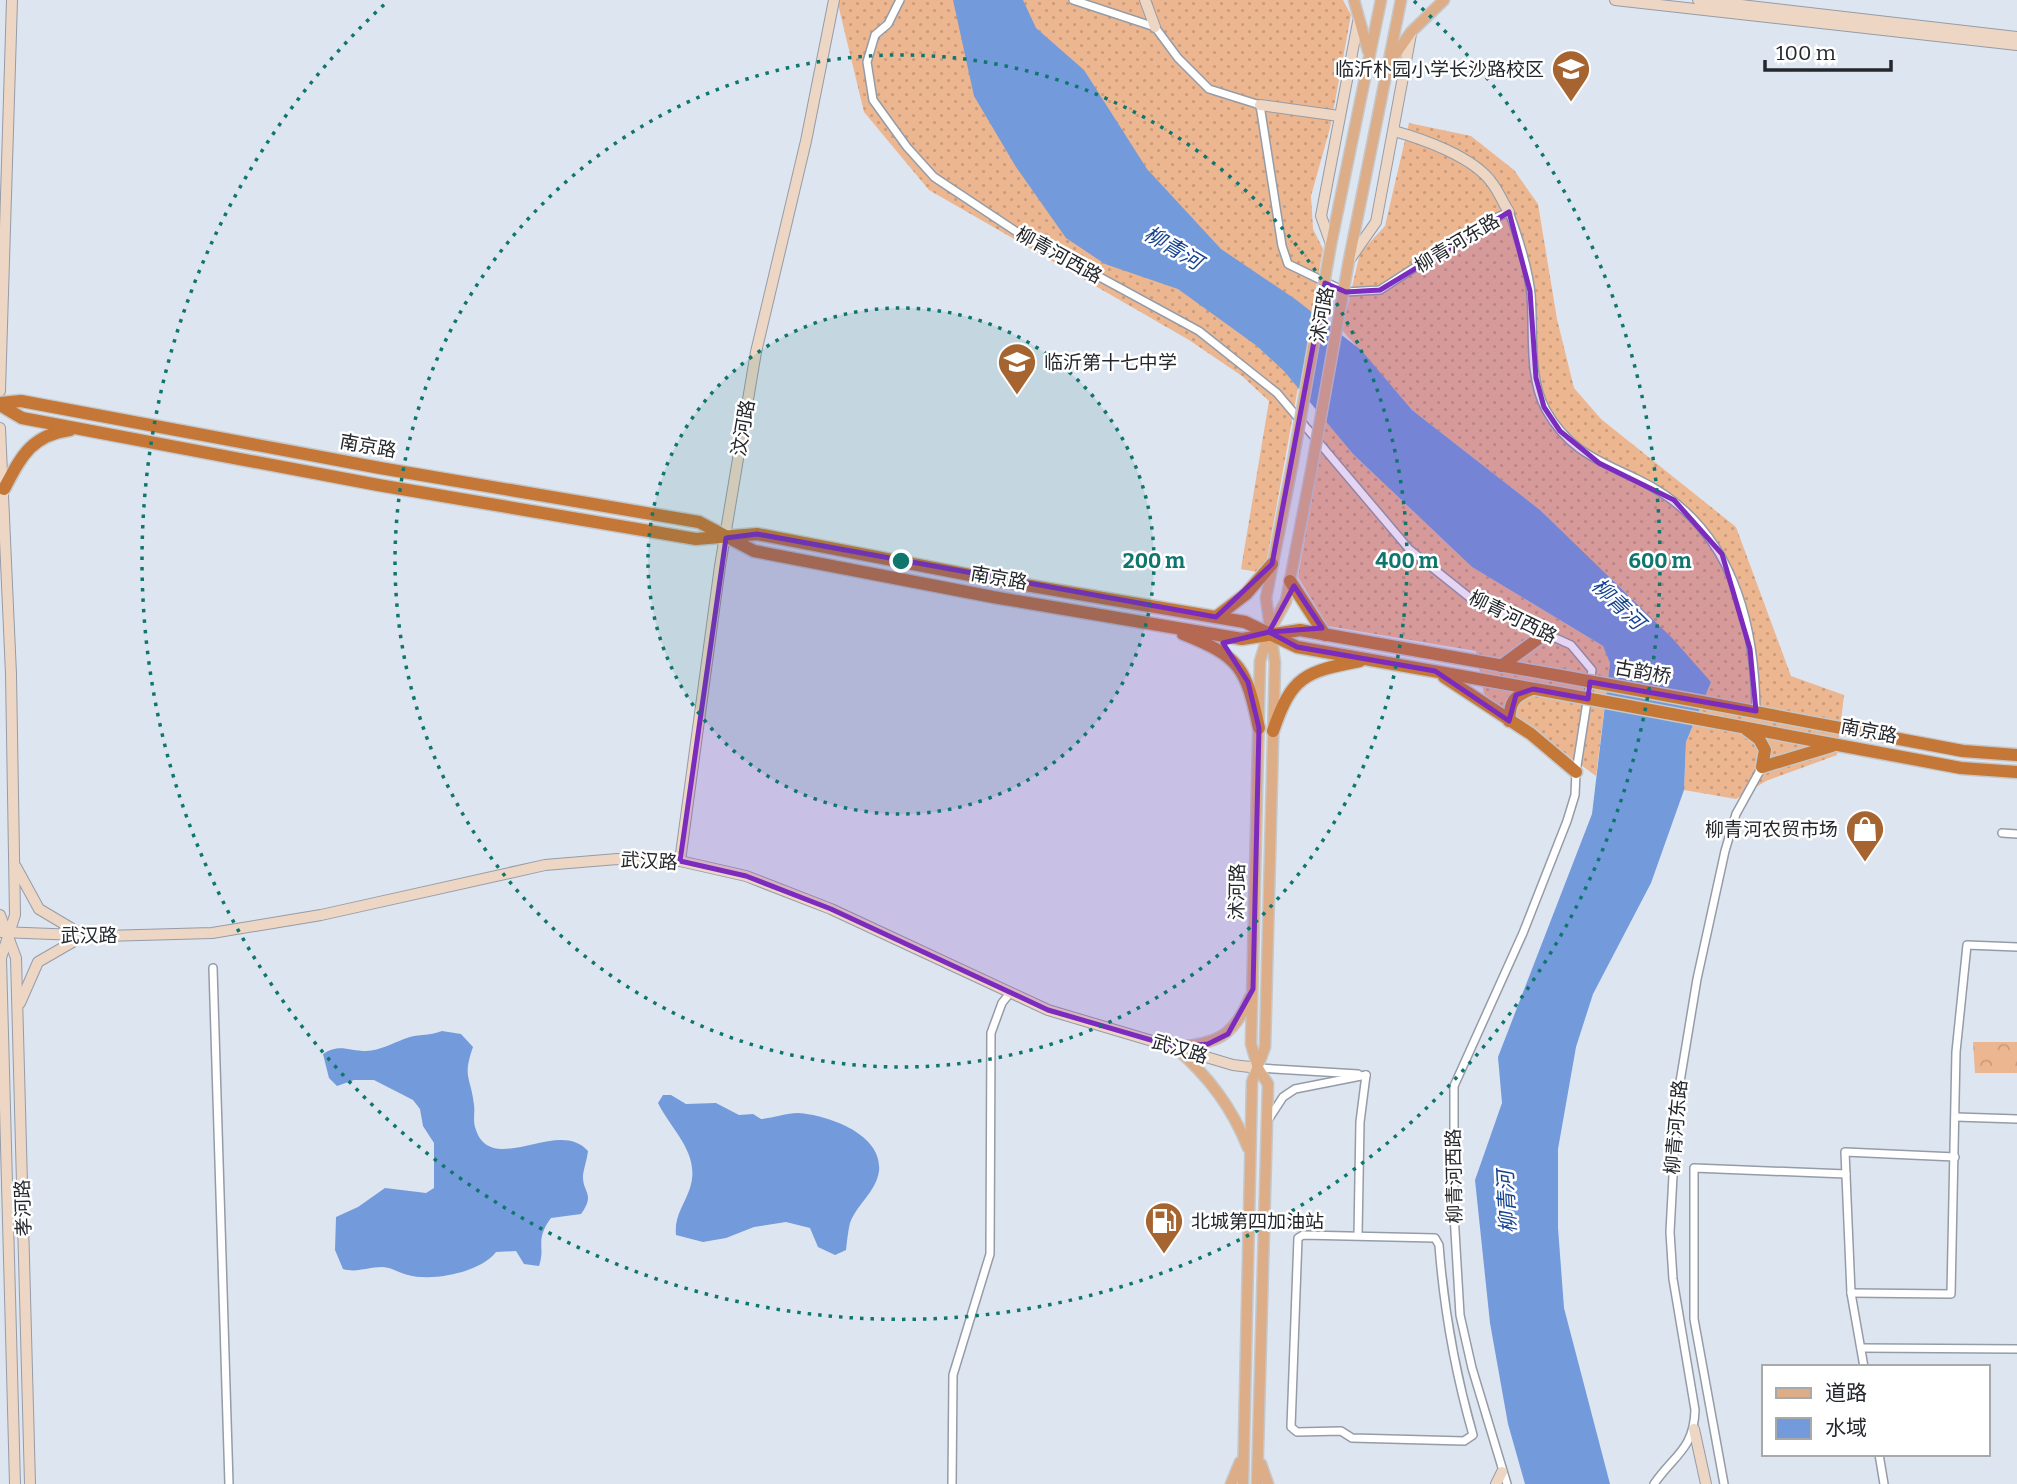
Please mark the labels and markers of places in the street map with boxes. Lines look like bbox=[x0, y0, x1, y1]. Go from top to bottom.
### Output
school or university icon: 临沂朴园小学长沙路校区 bbox=[1550, 48, 1592, 103]
place label: 临沂朴园小学长沙路校区 bbox=[1335, 58, 1544, 81]
school or university icon: 临沂第十七中学 bbox=[996, 341, 1038, 396]
place label: 临沂第十七中学 bbox=[1044, 351, 1177, 374]
centre of rings bbox=[889, 549, 913, 573]
shop icon: 柳青河农贸市场 bbox=[1844, 808, 1886, 863]
place label: 柳青河农贸市场 bbox=[1705, 818, 1838, 841]
fuel station icon: 北城第四加油站 bbox=[1143, 1200, 1185, 1255]
place label: 北城第四加油站 bbox=[1191, 1210, 1324, 1233]

